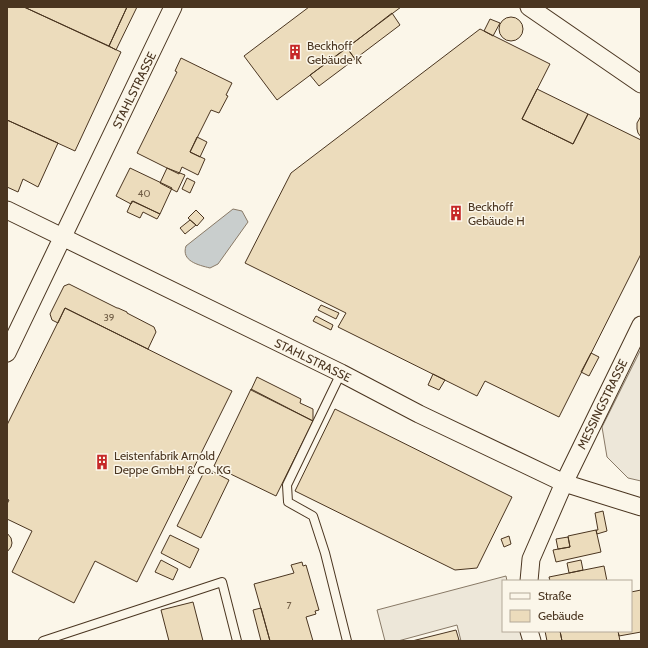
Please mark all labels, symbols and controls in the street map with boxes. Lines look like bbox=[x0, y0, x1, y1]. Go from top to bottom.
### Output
place label: Beckhoff Gebäude K bbox=[307, 38, 362, 67]
building icon: Beckhoff Gebäude K bbox=[286, 43, 304, 61]
street label: STAHLSTRASSE bbox=[109, 49, 159, 131]
house number: 40 bbox=[138, 187, 150, 200]
place label: Beckhoff Gebäude H bbox=[468, 199, 525, 228]
building icon: Beckhoff Gebäude H bbox=[447, 204, 465, 222]
house number: 39 bbox=[103, 311, 115, 324]
street label: STAHLSTRASSE bbox=[272, 335, 354, 385]
street label: MESSINGSTRASSE bbox=[574, 356, 631, 452]
place label: Leistenfabrik Arnold Deppe GmbH & Co. KG bbox=[114, 448, 231, 477]
building icon: Leistenfabrik Arnold Deppe GmbH & Co. KG bbox=[93, 453, 111, 471]
legend bbox=[502, 580, 632, 632]
text: Straße bbox=[538, 588, 571, 603]
house number: 7 bbox=[286, 599, 292, 612]
text: Gebäude bbox=[538, 608, 584, 623]

